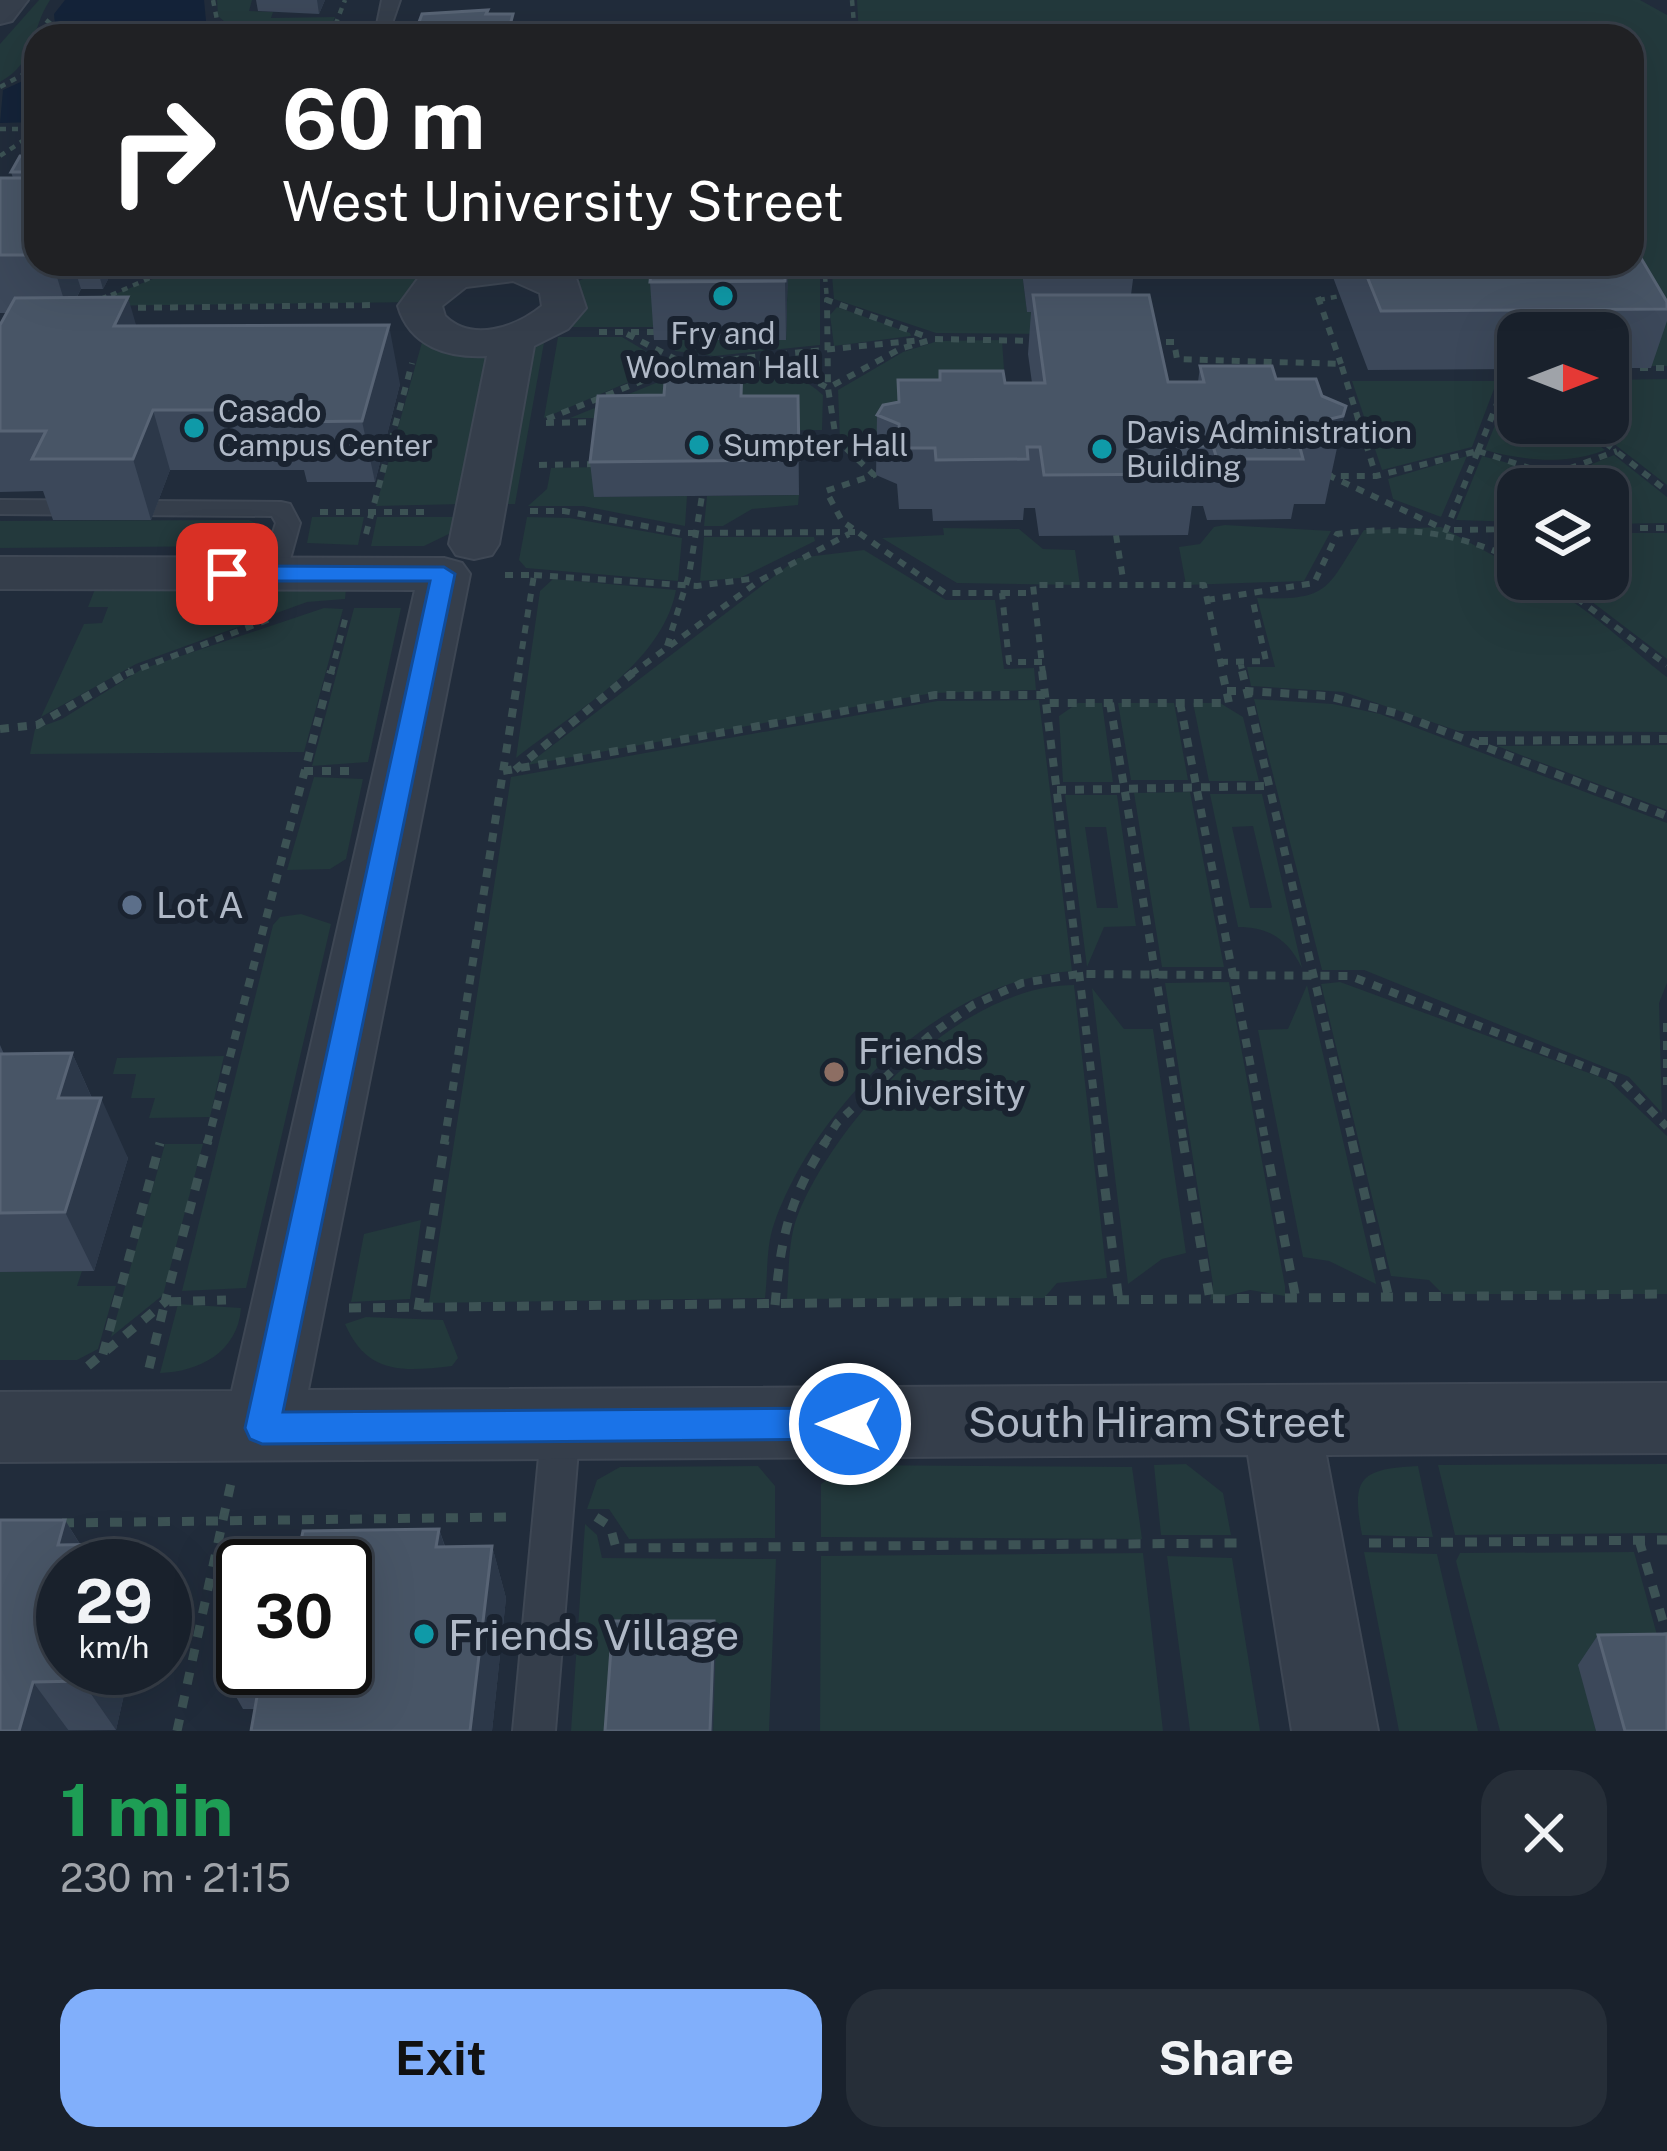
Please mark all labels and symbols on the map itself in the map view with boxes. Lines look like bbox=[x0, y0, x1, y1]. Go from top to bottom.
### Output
marker: Fry and Woolman Hall bbox=[710, 283, 736, 309]
north arrow bbox=[1497, 312, 1629, 444]
place label: Fry and Woolman Hall bbox=[626, 315, 820, 385]
place label: Casado Campus Center bbox=[218, 393, 433, 463]
place label: Davis Administration Building bbox=[1126, 414, 1412, 484]
marker: Casado Campus Center bbox=[181, 415, 207, 441]
place label: Sumpter Hall bbox=[723, 427, 908, 463]
marker: Sumpter Hall bbox=[686, 432, 712, 458]
marker: Davis Administration Building bbox=[1089, 436, 1115, 462]
pin bbox=[176, 523, 278, 625]
place label: Lot A bbox=[156, 884, 244, 926]
marker: Lot A bbox=[119, 892, 145, 918]
place label: Friends University bbox=[858, 1030, 1025, 1113]
marker: Friends University bbox=[821, 1059, 847, 1085]
position arrow bbox=[787, 1361, 913, 1487]
street label: South Hiram Street bbox=[968, 1397, 1346, 1446]
speed limit sign: 30 bbox=[216, 1539, 372, 1695]
place label: Friends Village bbox=[448, 1610, 739, 1659]
marker: Friends Village bbox=[411, 1621, 437, 1647]

